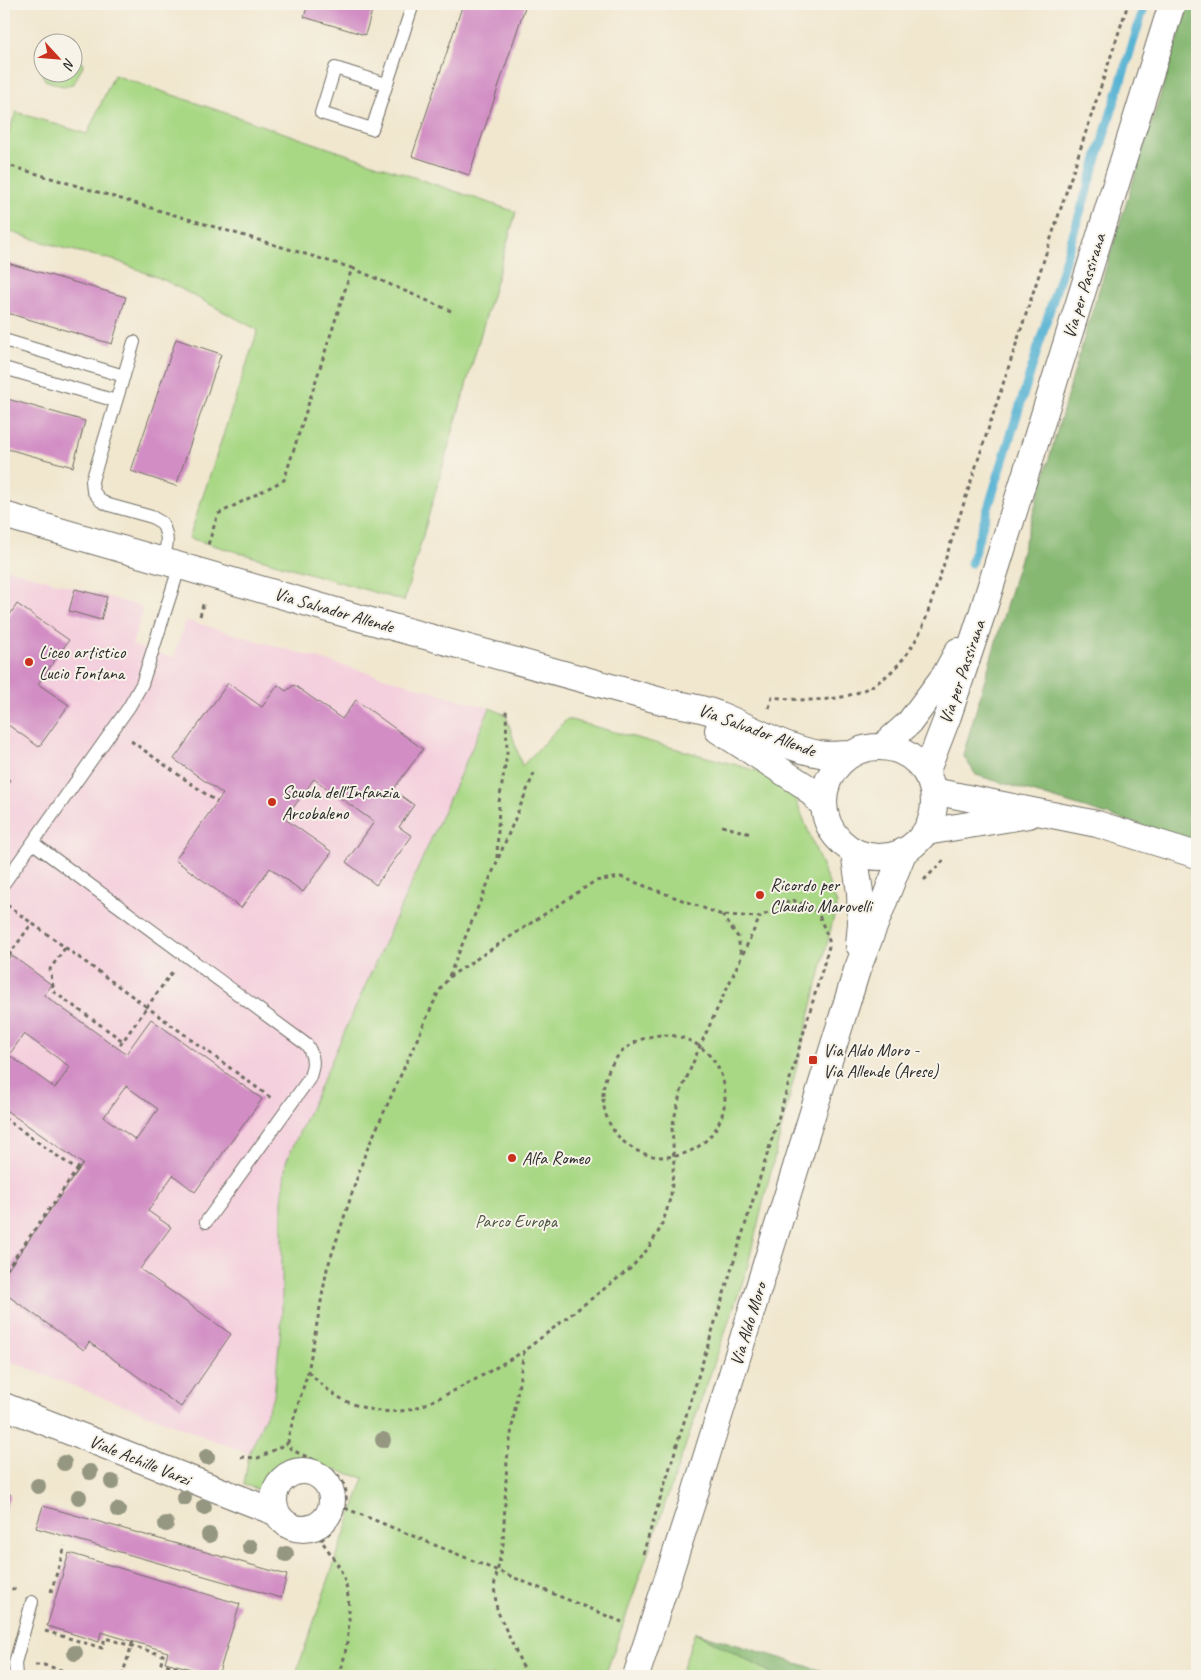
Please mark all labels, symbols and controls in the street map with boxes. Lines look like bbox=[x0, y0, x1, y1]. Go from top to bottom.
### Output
north arrow bbox=[32, 32, 82, 82]
text: N bbox=[59, 56, 79, 73]
street label: Via per Passirana bbox=[1058, 230, 1111, 341]
street label: Via Salvador Allende bbox=[272, 582, 397, 638]
street label: Via per Passirana bbox=[934, 616, 990, 727]
place label: Liceo artistico Lucio Fontana bbox=[39, 641, 127, 684]
marker: Liceo artistico Lucio Fontana bbox=[23, 656, 35, 668]
street label: Via Salvador Allende bbox=[695, 699, 820, 762]
place label: Scuola dell'Infanzia Arcobaleno bbox=[282, 781, 400, 824]
marker: Scuola dell'Infanzia Arcobaleno bbox=[266, 796, 278, 808]
place label: Ricordo per Claudio Marovelli bbox=[770, 874, 874, 917]
marker: Ricordo per Claudio Marovelli bbox=[754, 889, 766, 901]
place label: Via Aldo Moro - Via Allende (Arese) bbox=[823, 1039, 939, 1082]
marker: Via Aldo Moro - Via Allende (Arese) bbox=[807, 1054, 819, 1066]
place label: Alfa Romeo bbox=[522, 1147, 591, 1169]
marker: Alfa Romeo bbox=[506, 1152, 518, 1164]
park label: Parco Europa bbox=[475, 1210, 559, 1232]
street label: Via Aldo Moro bbox=[725, 1278, 772, 1368]
street label: Viale Achille Varzi bbox=[86, 1430, 196, 1491]

